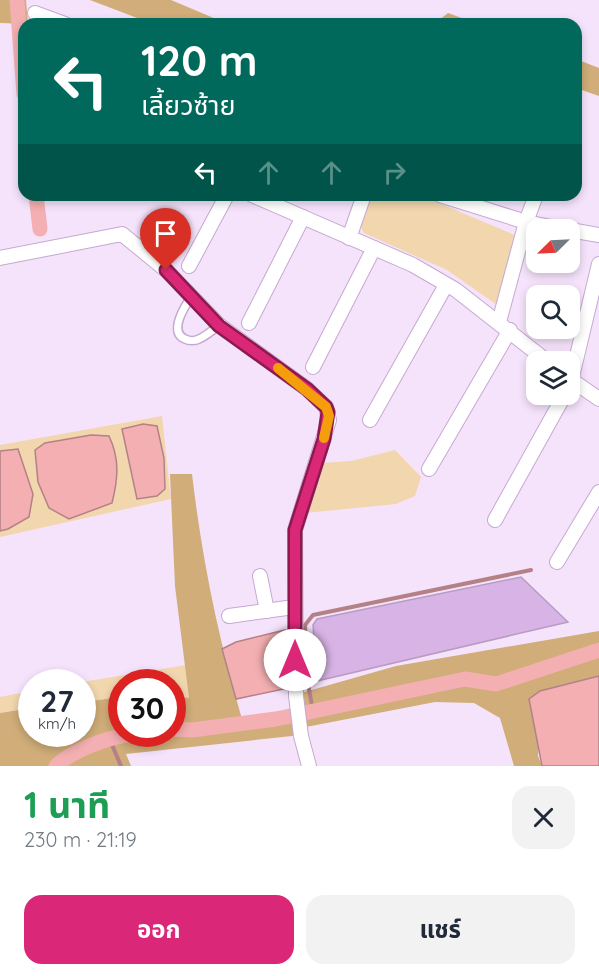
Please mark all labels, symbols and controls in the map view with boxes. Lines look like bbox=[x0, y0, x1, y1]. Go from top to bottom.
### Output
text: 120 m bbox=[141, 34, 258, 87]
icon: left bbox=[42, 42, 120, 120]
text: เลี้ยวซ้าย bbox=[141, 88, 235, 122]
icon: left bbox=[189, 156, 222, 189]
icon: ahead bbox=[252, 156, 285, 189]
icon: ahead bbox=[315, 156, 348, 189]
icon: right bbox=[378, 156, 411, 189]
pin bbox=[140, 208, 191, 270]
icon: arrive bbox=[149, 217, 182, 250]
north arrow bbox=[526, 219, 580, 273]
map controls bbox=[526, 219, 580, 405]
button: search bbox=[526, 285, 580, 339]
button: layers bbox=[526, 351, 580, 405]
position arrow bbox=[263, 628, 327, 692]
speed limit sign: 30 bbox=[108, 669, 186, 747]
text: 27 bbox=[40, 682, 74, 720]
text: km/h bbox=[38, 714, 76, 733]
text: 1 นาที bbox=[24, 782, 110, 827]
button: close bbox=[512, 786, 575, 849]
text: 230 m · 21:19 bbox=[24, 827, 137, 852]
button: ออก bbox=[24, 895, 294, 964]
button: แชร์ bbox=[306, 895, 575, 964]

